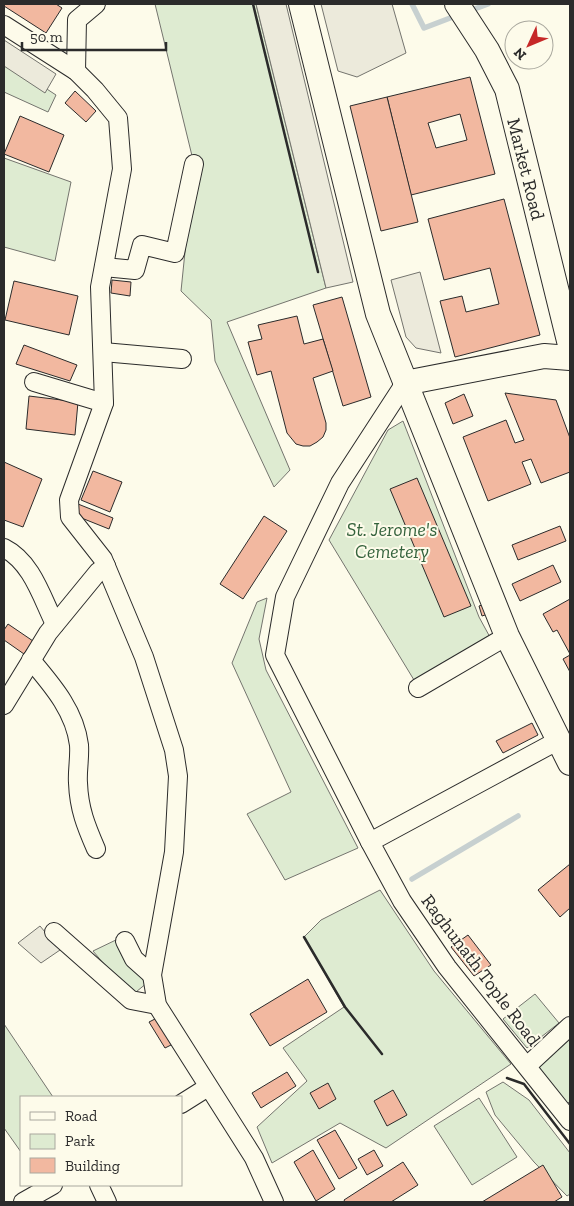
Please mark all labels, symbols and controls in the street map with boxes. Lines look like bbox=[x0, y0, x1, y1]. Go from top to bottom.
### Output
scale bar bbox=[22, 20, 166, 52]
north arrow bbox=[504, 20, 554, 70]
text: 50 m bbox=[30, 28, 63, 46]
text: N bbox=[510, 44, 530, 63]
street label: Market Road bbox=[502, 116, 550, 223]
park label: St. Jerome's Cemetery bbox=[347, 518, 437, 563]
street label: Raghunath Tople Road bbox=[416, 890, 546, 1051]
legend bbox=[20, 1096, 182, 1186]
text: Road bbox=[65, 1107, 98, 1125]
text: Park bbox=[65, 1132, 95, 1150]
text: Building bbox=[65, 1157, 120, 1175]

